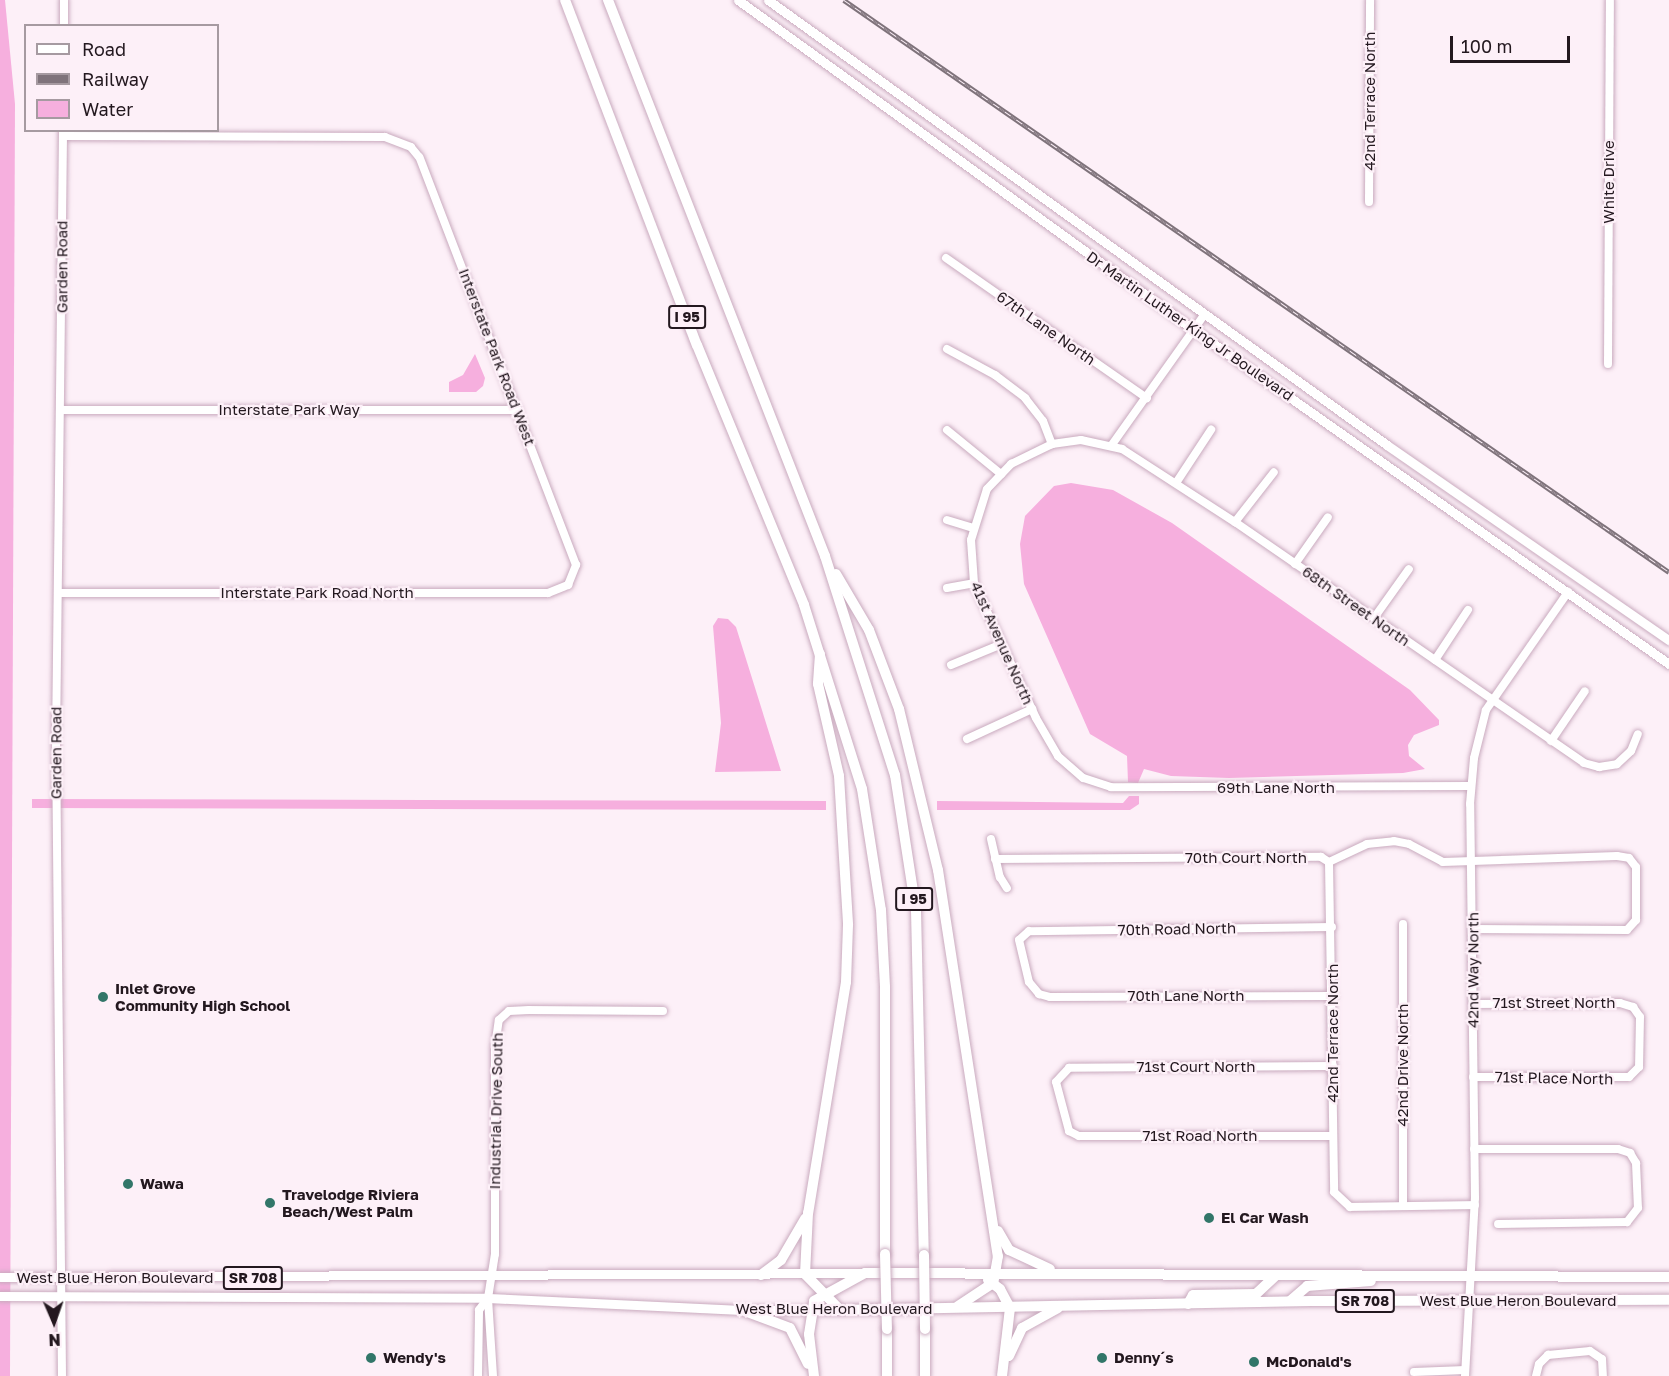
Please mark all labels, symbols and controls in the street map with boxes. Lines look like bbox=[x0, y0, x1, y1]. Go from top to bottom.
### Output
legend bbox=[24, 24, 219, 132]
scale bar bbox=[1453, 24, 1573, 62]
street label: 42nd Terrace North bbox=[1361, 31, 1379, 171]
text: 100 m bbox=[1461, 35, 1512, 57]
text: Road bbox=[82, 38, 126, 60]
text: Railway bbox=[82, 68, 149, 90]
text: Water bbox=[82, 98, 133, 120]
street label: White Drive bbox=[1600, 140, 1618, 224]
street label: Garden Road bbox=[53, 221, 71, 313]
street label: Dr Martin Luther King Jr Boulevard bbox=[1083, 247, 1297, 405]
street label: Interstate Park Road West bbox=[455, 266, 539, 448]
street label: 67th Lane North bbox=[993, 287, 1099, 369]
road number: I 95 bbox=[668, 306, 706, 328]
street label: Interstate Park Way bbox=[218, 401, 360, 419]
street label: 68th Street North bbox=[1299, 562, 1413, 650]
street label: 41st Avenue North bbox=[967, 579, 1037, 707]
street label: Interstate Park Road North bbox=[220, 584, 414, 602]
street label: Garden Road bbox=[47, 707, 65, 799]
street label: 69th Lane North bbox=[1217, 779, 1335, 797]
street label: 70th Court North bbox=[1185, 849, 1307, 867]
road number: I 95 bbox=[894, 888, 934, 910]
street label: 42nd Way North bbox=[1464, 912, 1482, 1028]
street label: 70th Road North bbox=[1118, 919, 1236, 939]
street label: 42nd Terrace North bbox=[1324, 963, 1342, 1103]
place label: Inlet Grove Community High School bbox=[115, 979, 290, 1014]
street label: 70th Lane North bbox=[1128, 987, 1244, 1005]
marker: Inlet Grove Community High School bbox=[96, 990, 110, 1004]
street label: 71st Street North bbox=[1493, 994, 1615, 1012]
street label: 42nd Drive North bbox=[1394, 1004, 1412, 1126]
street label: Industrial Drive South bbox=[486, 1032, 506, 1190]
street label: 71st Court North bbox=[1137, 1058, 1255, 1076]
street label: 71st Place North bbox=[1495, 1068, 1613, 1088]
street label: 71st Road North bbox=[1142, 1127, 1258, 1145]
place label: Wawa bbox=[140, 1175, 184, 1193]
marker: Wawa bbox=[121, 1177, 135, 1191]
place label: Travelodge Riviera Beach/West Palm bbox=[282, 1185, 419, 1220]
marker: Travelodge Riviera Beach/West Palm bbox=[263, 1196, 277, 1210]
place label: El Car Wash bbox=[1221, 1209, 1309, 1227]
marker: El Car Wash bbox=[1202, 1211, 1216, 1225]
road number: SR 708 bbox=[222, 1267, 284, 1289]
street label: West Blue Heron Boulevard bbox=[17, 1269, 213, 1287]
road number: SR 708 bbox=[1334, 1290, 1396, 1312]
north arrow bbox=[24, 1292, 84, 1352]
street label: West Blue Heron Boulevard bbox=[1420, 1292, 1616, 1310]
street label: West Blue Heron Boulevard bbox=[736, 1300, 932, 1318]
text: N bbox=[48, 1330, 61, 1350]
place label: Wendy's bbox=[383, 1349, 446, 1367]
place label: Denny´s bbox=[1114, 1349, 1174, 1367]
marker: Wendy's bbox=[364, 1351, 378, 1365]
marker: Denny´s bbox=[1095, 1351, 1109, 1365]
place label: McDonald's bbox=[1266, 1353, 1352, 1371]
marker: McDonald's bbox=[1247, 1355, 1261, 1369]

